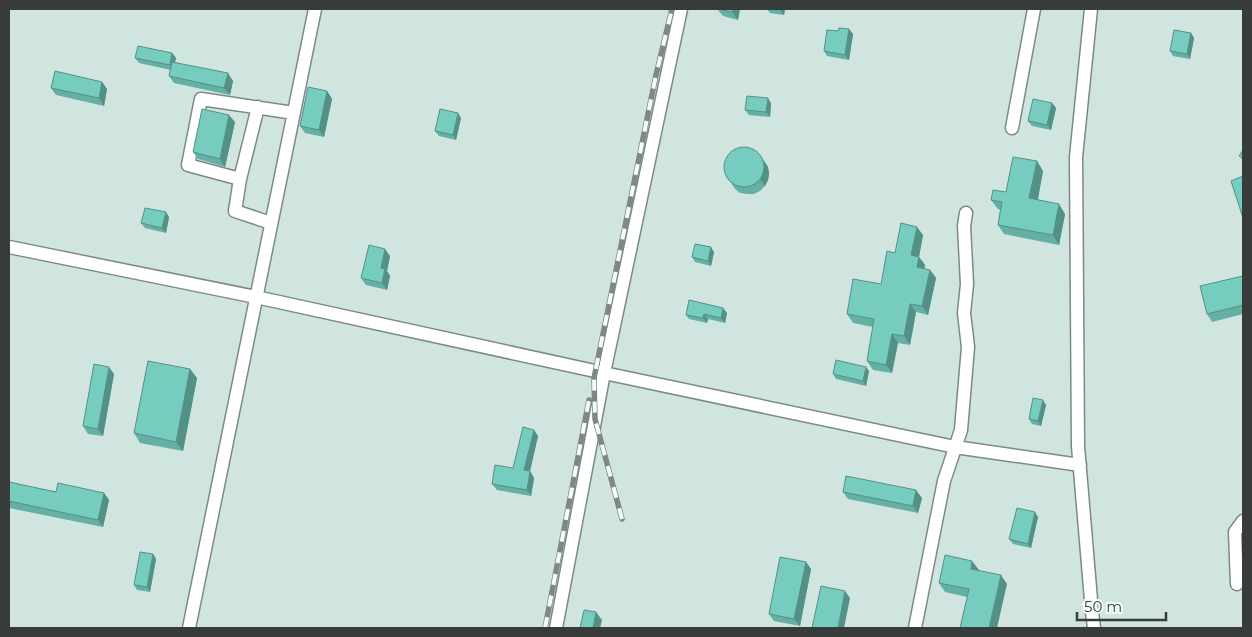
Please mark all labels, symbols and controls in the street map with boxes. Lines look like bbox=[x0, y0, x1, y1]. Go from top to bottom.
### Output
scale bar bbox=[1077, 590, 1166, 622]
text: 50 m bbox=[1084, 597, 1122, 616]

